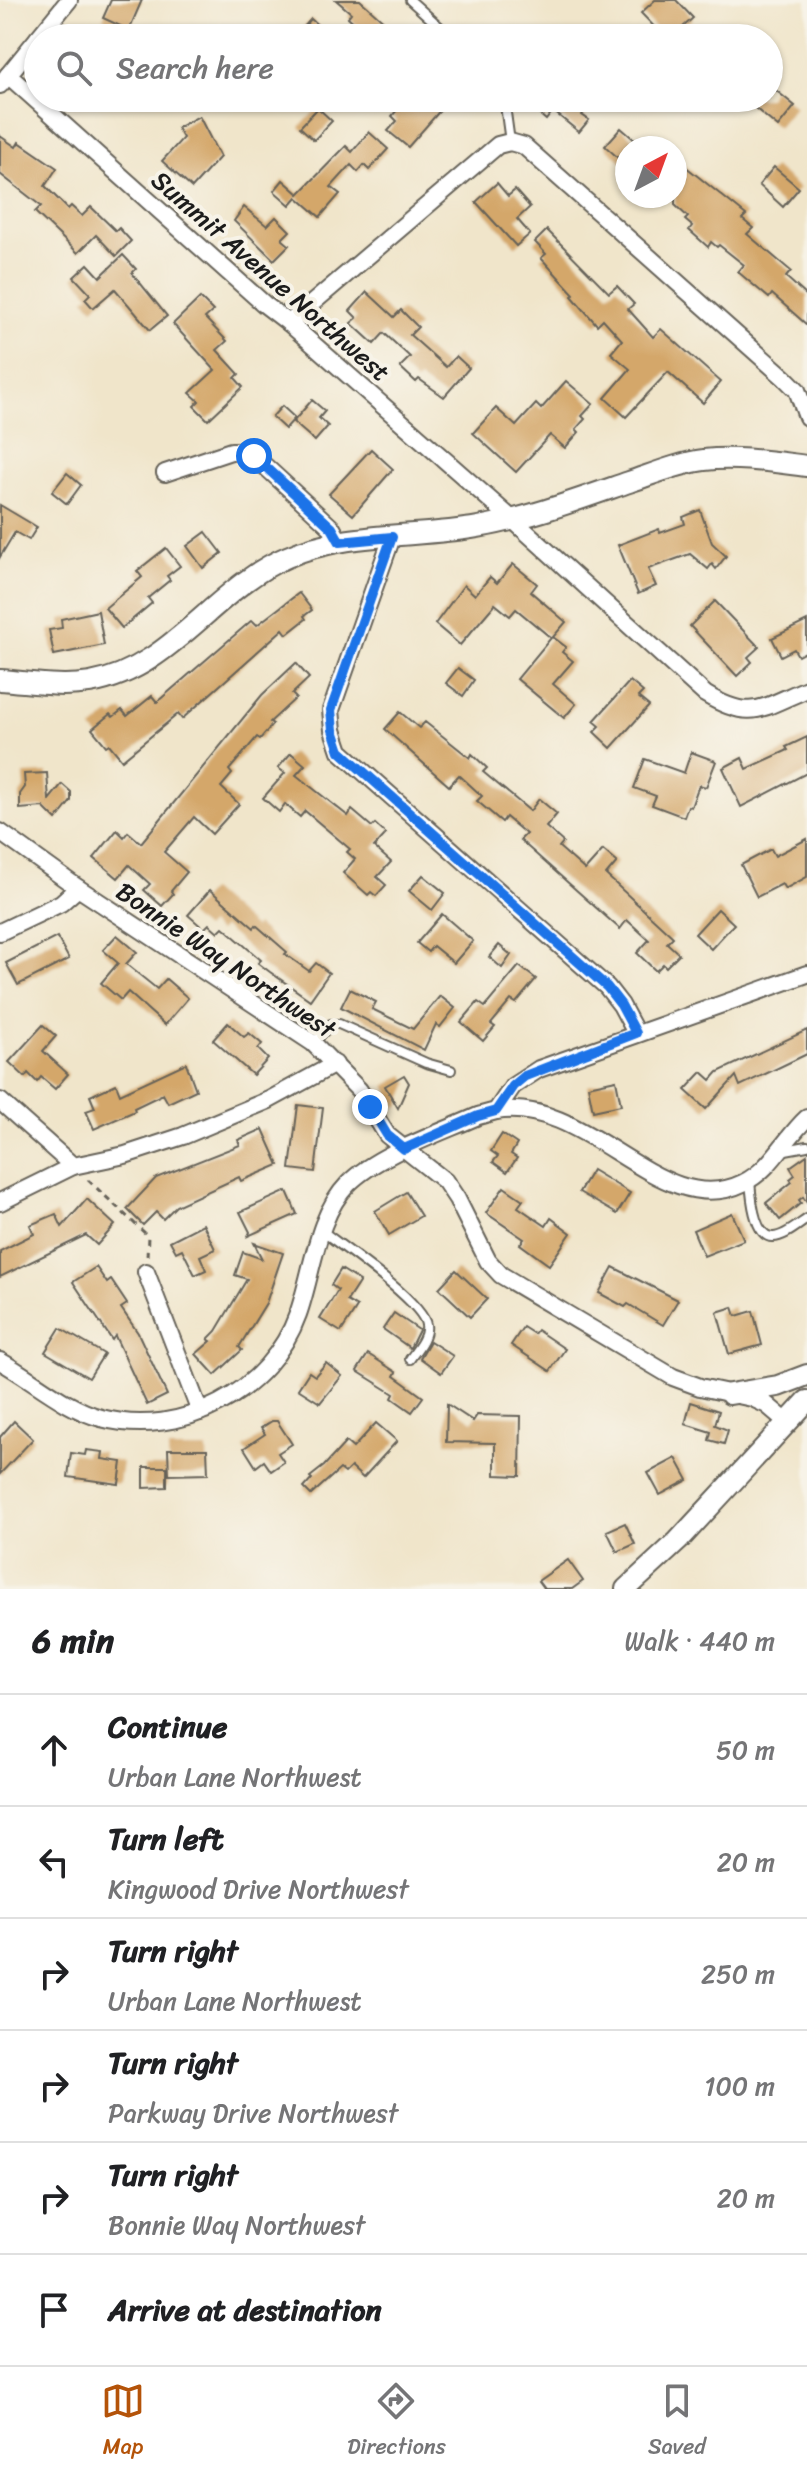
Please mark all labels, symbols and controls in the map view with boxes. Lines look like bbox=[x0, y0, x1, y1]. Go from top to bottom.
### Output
search box bbox=[24, 24, 783, 112]
text: Search here bbox=[116, 41, 274, 95]
icon: search bbox=[52, 46, 96, 90]
north arrow bbox=[615, 136, 687, 208]
street label: Summit Avenue Northwest bbox=[141, 158, 401, 394]
route start bbox=[236, 438, 272, 474]
street label: Bonnie Way Northwest bbox=[106, 869, 347, 1052]
route end bbox=[352, 1089, 388, 1125]
text: 6 min bbox=[32, 1611, 114, 1671]
text: Walk · 440 m bbox=[625, 1618, 775, 1664]
text: Continue bbox=[108, 1700, 227, 1754]
text: 50 m bbox=[716, 1727, 775, 1773]
icon: ahead bbox=[32, 1728, 76, 1772]
text: Urban Lane Northwest bbox=[108, 1754, 362, 1800]
text: Turn left bbox=[108, 1812, 224, 1866]
text: 20 m bbox=[717, 1839, 775, 1885]
icon: left bbox=[32, 1840, 76, 1884]
text: Kingwood Drive Northwest bbox=[108, 1866, 409, 1912]
text: Turn right bbox=[108, 1924, 238, 1978]
text: 250 m bbox=[701, 1951, 775, 1997]
icon: right bbox=[32, 1952, 76, 1996]
text: Urban Lane Northwest bbox=[108, 1978, 362, 2024]
text: Turn right bbox=[108, 2036, 238, 2090]
text: 100 m bbox=[704, 2063, 775, 2109]
icon: right bbox=[32, 2064, 76, 2108]
text: Parkway Drive Northwest bbox=[108, 2090, 398, 2136]
text: Turn right bbox=[108, 2148, 238, 2202]
text: 20 m bbox=[717, 2175, 775, 2221]
icon: right bbox=[32, 2176, 76, 2220]
text: Bonnie Way Northwest bbox=[108, 2202, 365, 2248]
text: Arrive at destination bbox=[108, 2283, 382, 2337]
icon: arrive bbox=[32, 2288, 76, 2332]
tab: Map bbox=[101, 2379, 145, 2466]
tab: Directions bbox=[347, 2379, 446, 2466]
tab: Saved bbox=[648, 2379, 706, 2466]

